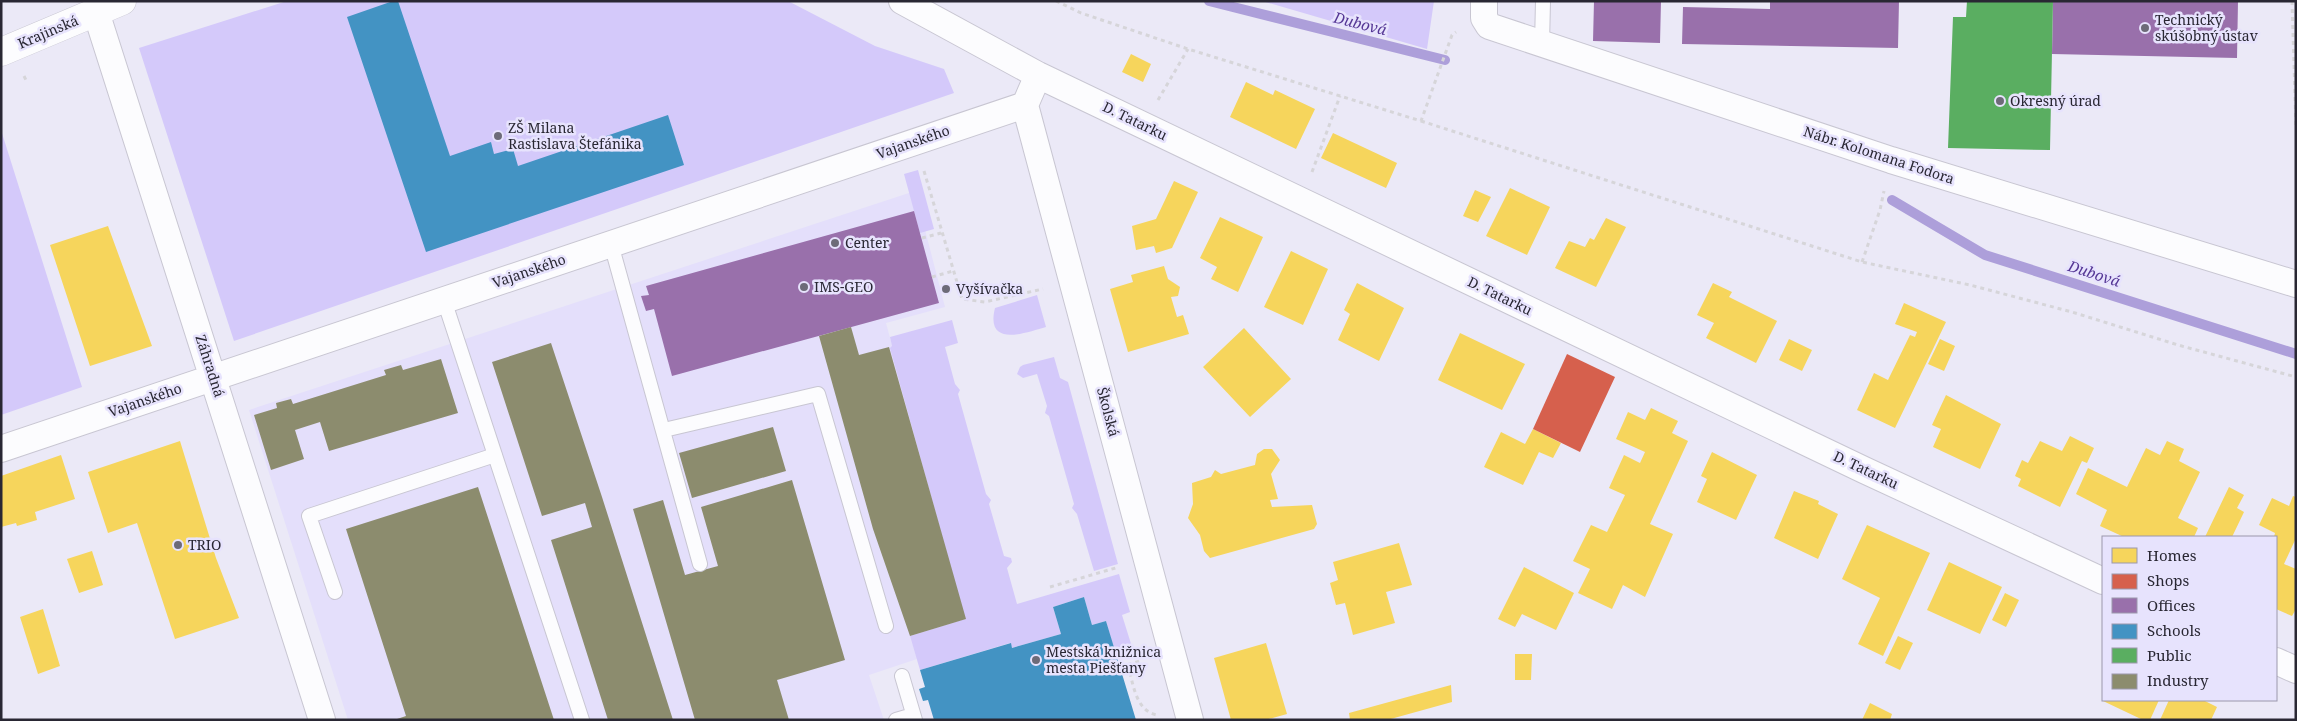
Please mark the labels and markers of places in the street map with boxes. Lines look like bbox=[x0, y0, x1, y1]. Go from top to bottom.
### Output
place label: Technický skúšobný ústav bbox=[2155, 10, 2259, 45]
marker: Technický skúšobný ústav bbox=[2139, 22, 2151, 34]
place label: Okresný úrad bbox=[2010, 91, 2101, 110]
marker: Okresný úrad bbox=[1994, 95, 2006, 107]
place label: ZŠ Milana Rastislava Štefánika bbox=[508, 118, 642, 153]
marker: ZŠ Milana Rastislava Štefánika bbox=[492, 130, 504, 142]
place label: Center bbox=[845, 233, 890, 252]
marker: Center bbox=[829, 237, 841, 249]
place label: IMS-GEO bbox=[814, 277, 873, 296]
place label: Vyšívačka bbox=[956, 279, 1023, 298]
marker: IMS-GEO bbox=[798, 281, 810, 293]
marker: Vyšívačka bbox=[940, 283, 952, 295]
place label: TRIO bbox=[188, 535, 221, 554]
marker: TRIO bbox=[172, 539, 184, 551]
place label: Mestská knižnica mesta Piešťany bbox=[1046, 642, 1161, 677]
marker: Mestská knižnica mesta Piešťany bbox=[1030, 654, 1042, 666]

